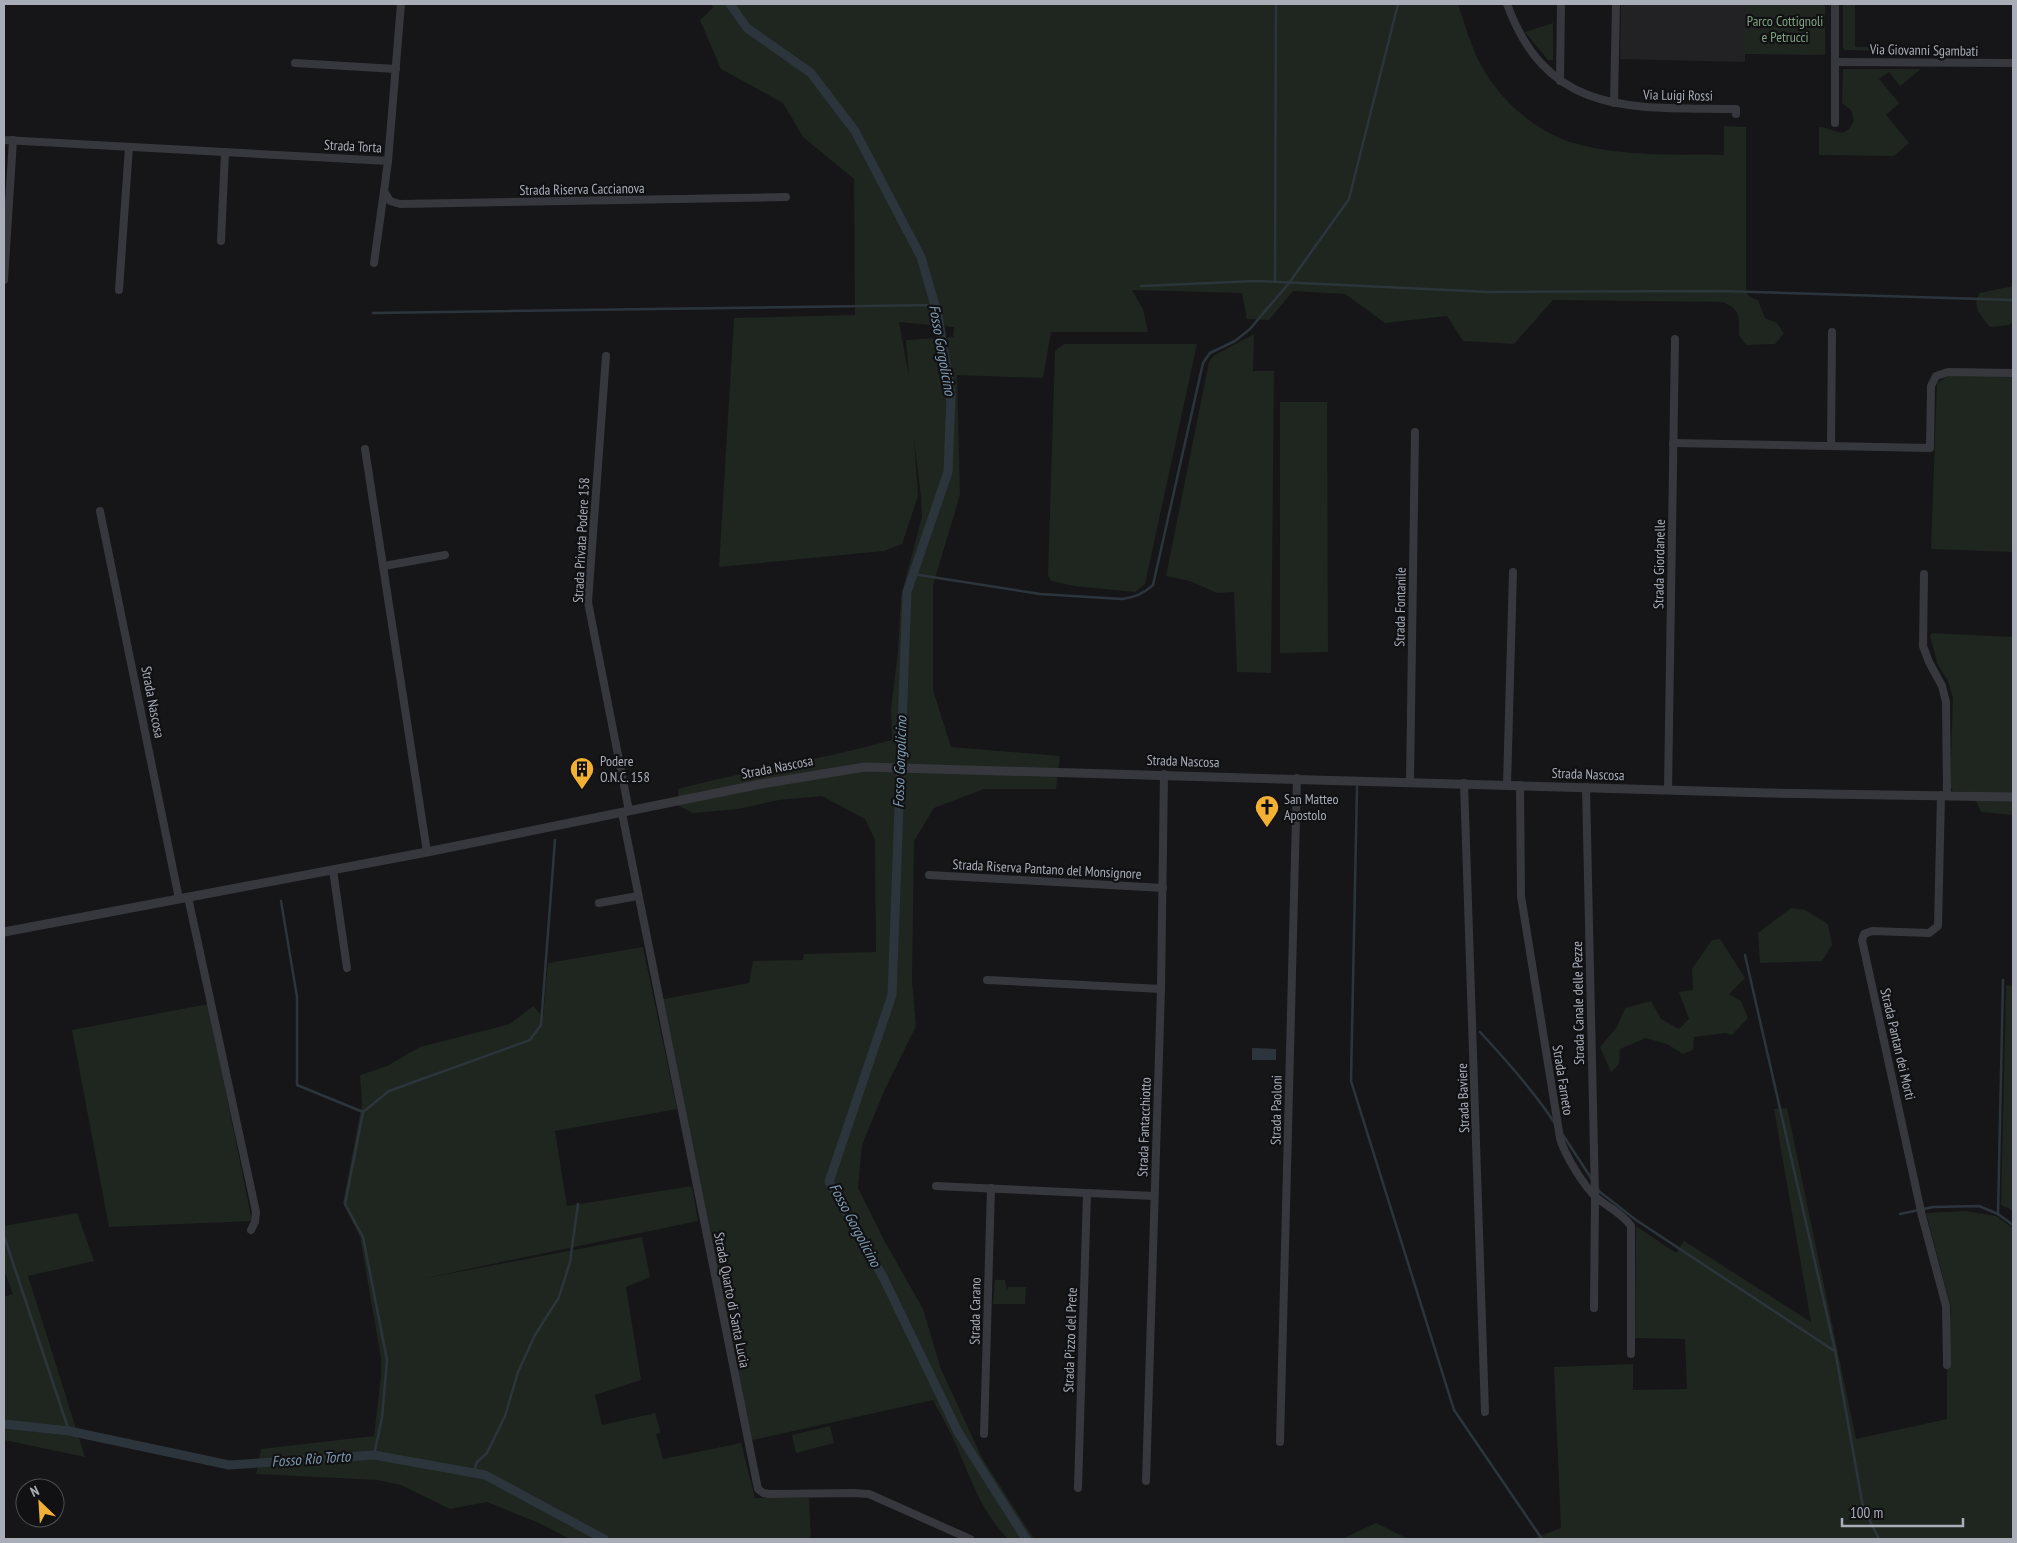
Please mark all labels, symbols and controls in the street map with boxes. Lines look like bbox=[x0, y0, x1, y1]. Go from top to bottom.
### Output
park label: Parco Cottignoli e Petrucci bbox=[1747, 12, 1823, 46]
street label: Via Giovanni Sgambati bbox=[1869, 40, 1978, 60]
street label: Via Luigi Rossi bbox=[1642, 85, 1713, 105]
street label: Strada Torta bbox=[324, 135, 382, 157]
street label: Strada Riserva Caccianova bbox=[519, 179, 645, 199]
water label: Fosso Gorgolicino bbox=[925, 303, 960, 398]
street label: Strada Privata Podere 158 bbox=[569, 477, 593, 603]
street label: Strada Giordanelle bbox=[1649, 519, 1669, 609]
street label: Strada Fontanile bbox=[1390, 567, 1410, 647]
street label: Strada Nascosa bbox=[137, 664, 169, 740]
water label: Fosso Gorgolicino bbox=[888, 714, 911, 808]
street label: Strada Nascosa bbox=[739, 751, 815, 783]
street label: Strada Nascosa bbox=[1146, 751, 1220, 771]
place label: Podere O.N.C. 158 bbox=[600, 752, 650, 786]
building icon: Podere O.N.C. 158 bbox=[569, 756, 595, 790]
street label: Strada Nascosa bbox=[1551, 764, 1625, 784]
place label: San Matteo Apostolo bbox=[1284, 790, 1339, 824]
church icon: San Matteo Apostolo bbox=[1254, 794, 1280, 828]
street label: Strada Riserva Pantano del Monsignore bbox=[952, 855, 1142, 883]
street label: Strada Canale delle Pezze bbox=[1568, 941, 1588, 1065]
street label: Strada Pantan dei Morti bbox=[1876, 986, 1920, 1102]
street label: Strada Farneto bbox=[1549, 1044, 1577, 1116]
street label: Strada Baviere bbox=[1453, 1063, 1473, 1133]
street label: Strada Paoloni bbox=[1266, 1075, 1286, 1145]
street label: Strada Fantacchiotto bbox=[1133, 1077, 1155, 1177]
water label: Fosso Gorgolicino bbox=[825, 1180, 886, 1271]
street label: Strada Quarto di Santa Lucia bbox=[710, 1231, 754, 1369]
street label: Strada Carano bbox=[965, 1277, 985, 1345]
street label: Strada Pizzo del Prete bbox=[1059, 1287, 1081, 1393]
water label: Fosso Rio Torto bbox=[271, 1446, 352, 1471]
north arrow bbox=[15, 1478, 65, 1528]
text: N bbox=[27, 1481, 42, 1501]
scale bar bbox=[1842, 1496, 1963, 1528]
text: 100 m bbox=[1850, 1503, 1883, 1522]

